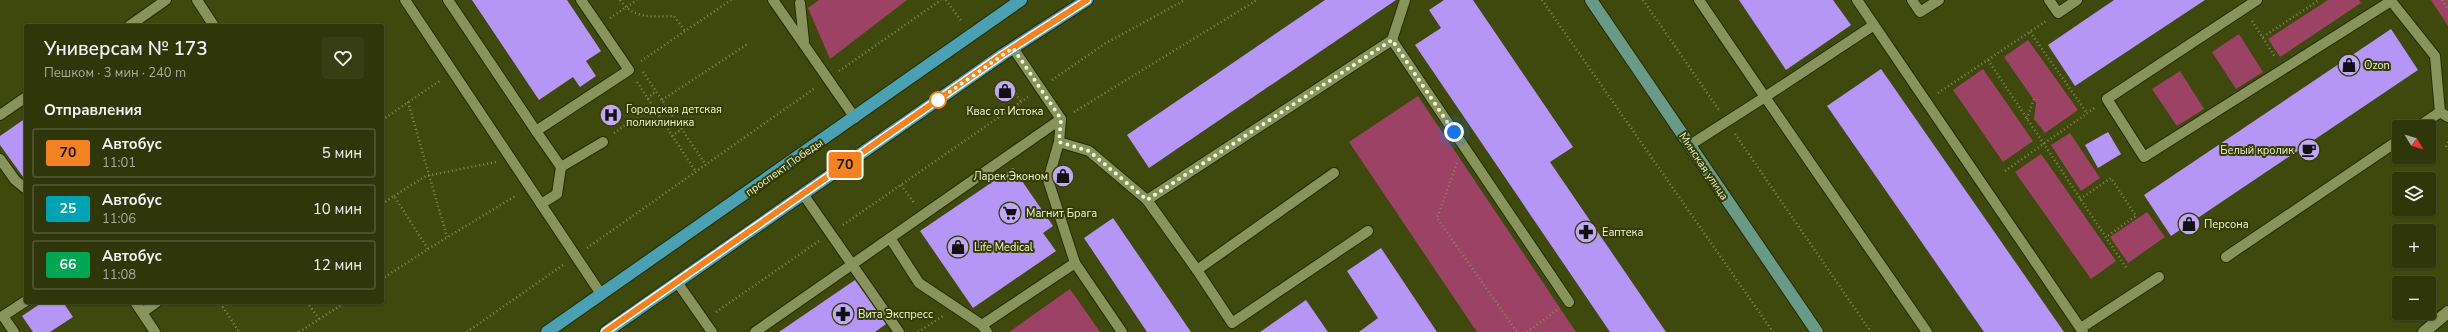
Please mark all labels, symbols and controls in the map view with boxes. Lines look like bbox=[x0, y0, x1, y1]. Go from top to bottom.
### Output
text: Универсам № 173 bbox=[44, 36, 208, 62]
button: heart bbox=[322, 37, 364, 79]
shop icon: Ozon bbox=[2336, 52, 2362, 78]
place label: Ozon bbox=[2364, 58, 2390, 73]
text: Пешком · 3 мин · 240 m bbox=[44, 64, 186, 82]
shop icon: Квас от Истока bbox=[992, 78, 1018, 104]
unlabelled marker bbox=[929, 91, 947, 109]
text: Отправления bbox=[44, 100, 142, 120]
hospital icon: Городская детская поликлиника bbox=[598, 102, 624, 128]
place label: Городская детская поликлиника bbox=[626, 102, 722, 130]
place label: Квас от Истока bbox=[966, 104, 1044, 119]
north arrow bbox=[2392, 120, 2436, 164]
map controls bbox=[2392, 120, 2436, 320]
your location bbox=[1444, 122, 1464, 142]
street label: Минская улица bbox=[1675, 129, 1732, 203]
text: Автобус bbox=[102, 134, 162, 154]
street label: проспект Победы bbox=[742, 135, 826, 200]
cafe icon: Белый кролик bbox=[2296, 137, 2322, 163]
text: 70 bbox=[60, 143, 76, 162]
text: 5 мин bbox=[322, 143, 362, 163]
place label: Белый кролик bbox=[2220, 143, 2294, 158]
line badge: 70 bbox=[827, 152, 863, 178]
text: 11:01 bbox=[102, 154, 136, 172]
text: 70 bbox=[837, 155, 853, 174]
shop icon: Ларек Эконом bbox=[1050, 163, 1076, 189]
place label: Ларек Эконом bbox=[973, 169, 1048, 184]
button: layers bbox=[2392, 172, 2436, 216]
text: Автобус bbox=[102, 190, 162, 210]
text: 25 bbox=[60, 199, 76, 218]
text: 10 мин bbox=[313, 199, 362, 219]
supermarket icon: Магнит Брага bbox=[997, 200, 1023, 226]
place label: Магнит Брага bbox=[1026, 206, 1097, 221]
text: 11:06 bbox=[102, 210, 136, 228]
shop icon: Персона bbox=[2176, 211, 2202, 237]
place label: Персона bbox=[2204, 217, 2249, 232]
pharmacy icon: Еаптека bbox=[1573, 219, 1599, 245]
button: + bbox=[2392, 224, 2436, 268]
place label: Еаптека bbox=[1602, 225, 1643, 240]
shop icon: Life Medical bbox=[945, 234, 971, 260]
place label: Life Medical bbox=[974, 240, 1034, 255]
text: Автобус bbox=[102, 246, 162, 266]
text: 66 bbox=[60, 255, 76, 274]
text: 12 мин bbox=[313, 255, 362, 275]
text: 11:08 bbox=[102, 266, 136, 284]
button: − bbox=[2392, 276, 2436, 320]
pharmacy icon: Вита Экспресс bbox=[830, 301, 856, 327]
place label: Вита Экспресс bbox=[858, 307, 933, 322]

